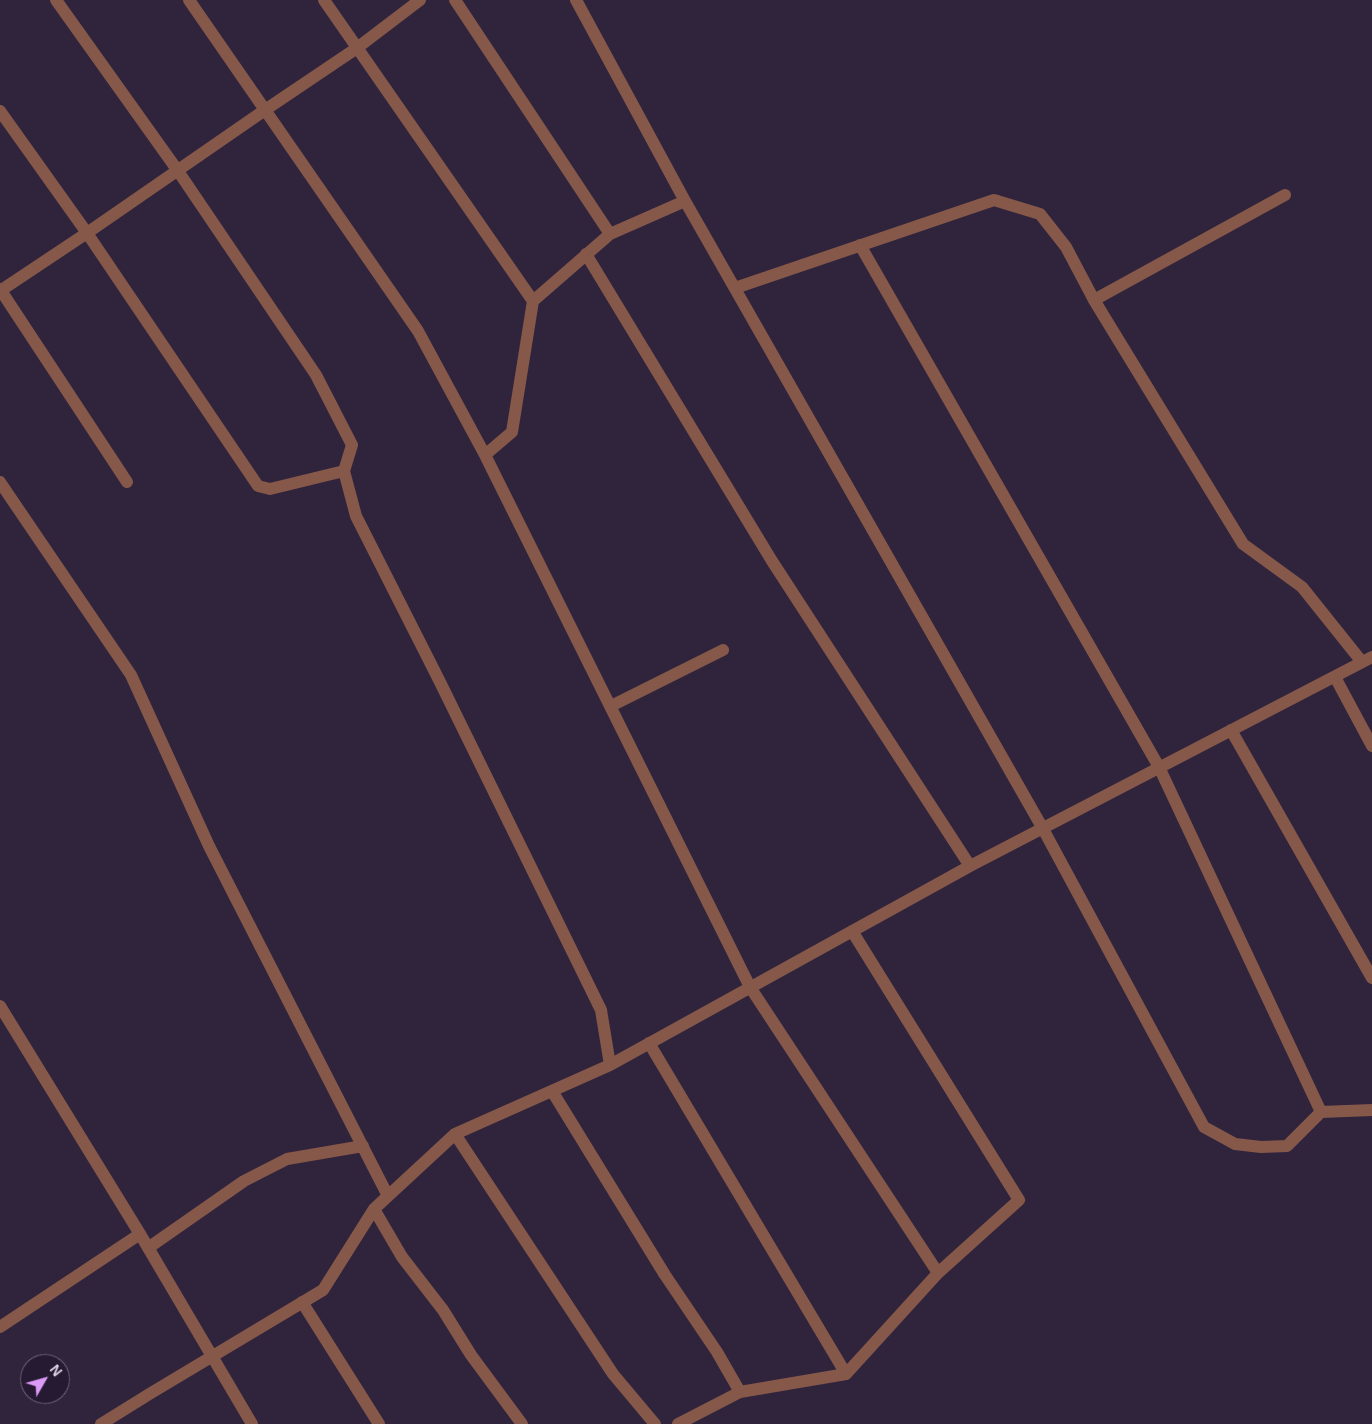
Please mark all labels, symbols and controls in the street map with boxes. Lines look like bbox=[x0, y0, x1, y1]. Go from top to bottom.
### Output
north arrow bbox=[20, 1354, 70, 1404]
text: N bbox=[47, 1361, 65, 1379]

